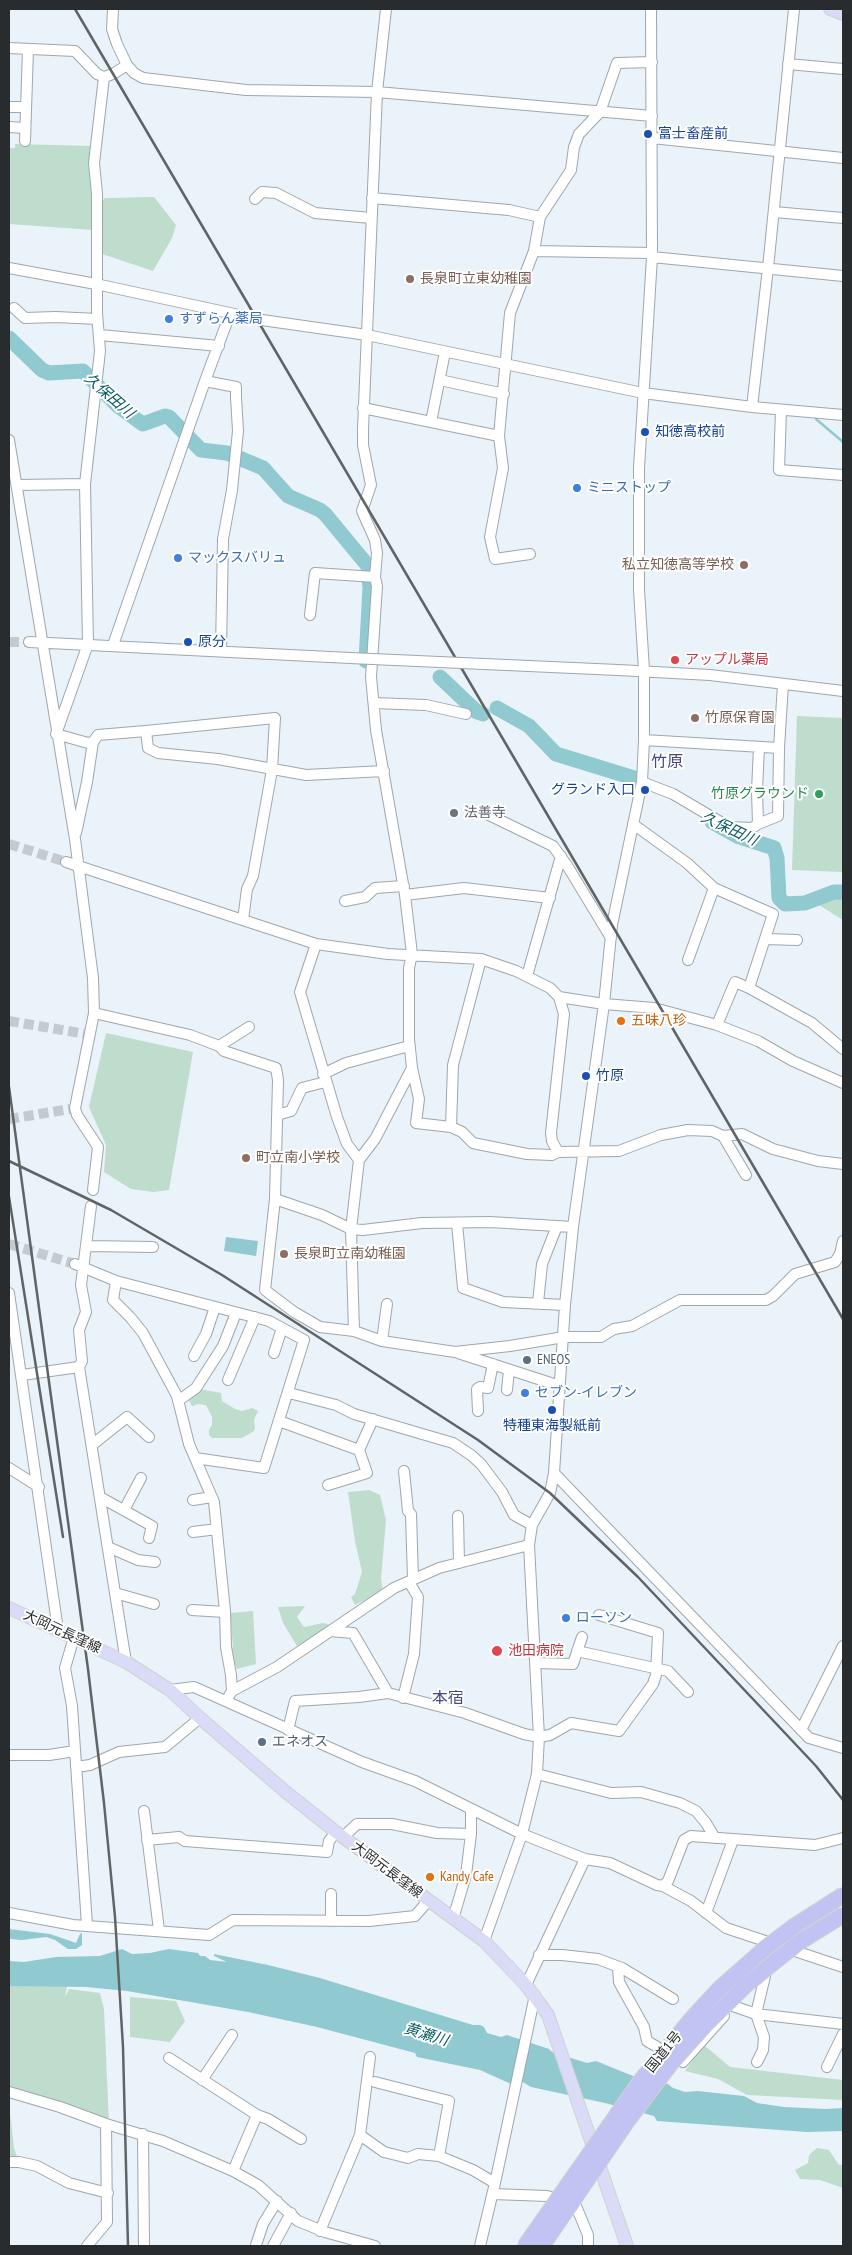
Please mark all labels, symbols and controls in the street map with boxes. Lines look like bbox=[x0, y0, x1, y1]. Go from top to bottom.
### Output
place label: 富士畜産前 bbox=[658, 126, 728, 142]
marker: 富士畜産前 bbox=[642, 128, 654, 140]
place label: 長泉町立東幼稚園 bbox=[420, 271, 532, 287]
marker: 長泉町立東幼稚園 bbox=[404, 273, 416, 285]
place label: すずらん薬局 bbox=[179, 311, 263, 327]
marker: すずらん薬局 bbox=[163, 313, 175, 325]
water label: 久保田川 bbox=[80, 370, 138, 422]
place label: 知徳高校前 bbox=[655, 424, 725, 440]
marker: 知徳高校前 bbox=[639, 426, 651, 438]
place label: ミニストップ bbox=[587, 480, 671, 496]
marker: ミニストップ bbox=[571, 482, 583, 494]
place label: マックスバリュ bbox=[188, 550, 286, 566]
marker: マックスバリュ bbox=[172, 552, 184, 564]
place label: 私立知徳高等学校 bbox=[622, 557, 734, 573]
marker: 私立知徳高等学校 bbox=[738, 559, 750, 571]
place label: 原分 bbox=[198, 634, 226, 650]
marker: 原分 bbox=[182, 636, 194, 648]
place label: アップル薬局 bbox=[685, 652, 769, 668]
marker: アップル薬局 bbox=[669, 654, 681, 666]
place label: 竹原保育園 bbox=[705, 710, 775, 726]
marker: 竹原保育園 bbox=[689, 712, 701, 724]
district label: 竹原 bbox=[651, 752, 683, 772]
place label: グランド入口 bbox=[551, 782, 635, 798]
marker: グランド入口 bbox=[639, 784, 651, 796]
place label: 竹原グラウンド bbox=[711, 786, 809, 802]
marker: 竹原グラウンド bbox=[813, 788, 825, 800]
place label: 法善寺 bbox=[464, 805, 506, 821]
marker: 法善寺 bbox=[448, 807, 460, 819]
water label: 久保田川 bbox=[698, 808, 760, 850]
place label: 五味八珍 bbox=[631, 1013, 687, 1029]
marker: 五味八珍 bbox=[615, 1015, 627, 1027]
place label: 竹原 bbox=[596, 1068, 624, 1084]
marker: 竹原 bbox=[580, 1070, 592, 1082]
place label: 町立南小学校 bbox=[256, 1150, 340, 1166]
marker: 町立南小学校 bbox=[240, 1152, 252, 1164]
place label: 長泉町立南幼稚園 bbox=[294, 1246, 406, 1262]
marker: 長泉町立南幼稚園 bbox=[278, 1248, 290, 1260]
place label: ENEOS bbox=[537, 1352, 570, 1368]
marker: ENEOS bbox=[521, 1354, 533, 1366]
place label: セブン-イレブン bbox=[535, 1385, 637, 1401]
marker: セブン-イレブン bbox=[519, 1387, 531, 1399]
marker: 特種東海製紙前 bbox=[546, 1404, 558, 1416]
place label: 特種東海製紙前 bbox=[503, 1418, 601, 1434]
street label: 大岡元長窪線 bbox=[20, 1607, 104, 1657]
place label: ローソン bbox=[576, 1610, 632, 1626]
marker: ローソン bbox=[560, 1612, 572, 1624]
place label: 池田病院 bbox=[508, 1643, 564, 1659]
marker: 池田病院 bbox=[490, 1644, 504, 1658]
district label: 本宿 bbox=[432, 1688, 464, 1708]
place label: エネオス bbox=[272, 1734, 328, 1750]
marker: エネオス bbox=[256, 1736, 268, 1748]
street label: 大岡元長窪線 bbox=[348, 1838, 426, 1902]
place label: Kandy Cafe bbox=[440, 1869, 494, 1885]
marker: Kandy Cafe bbox=[424, 1871, 436, 1883]
water label: 黄瀬川 bbox=[402, 2020, 450, 2050]
street label: 国道1号 bbox=[642, 2028, 686, 2076]

